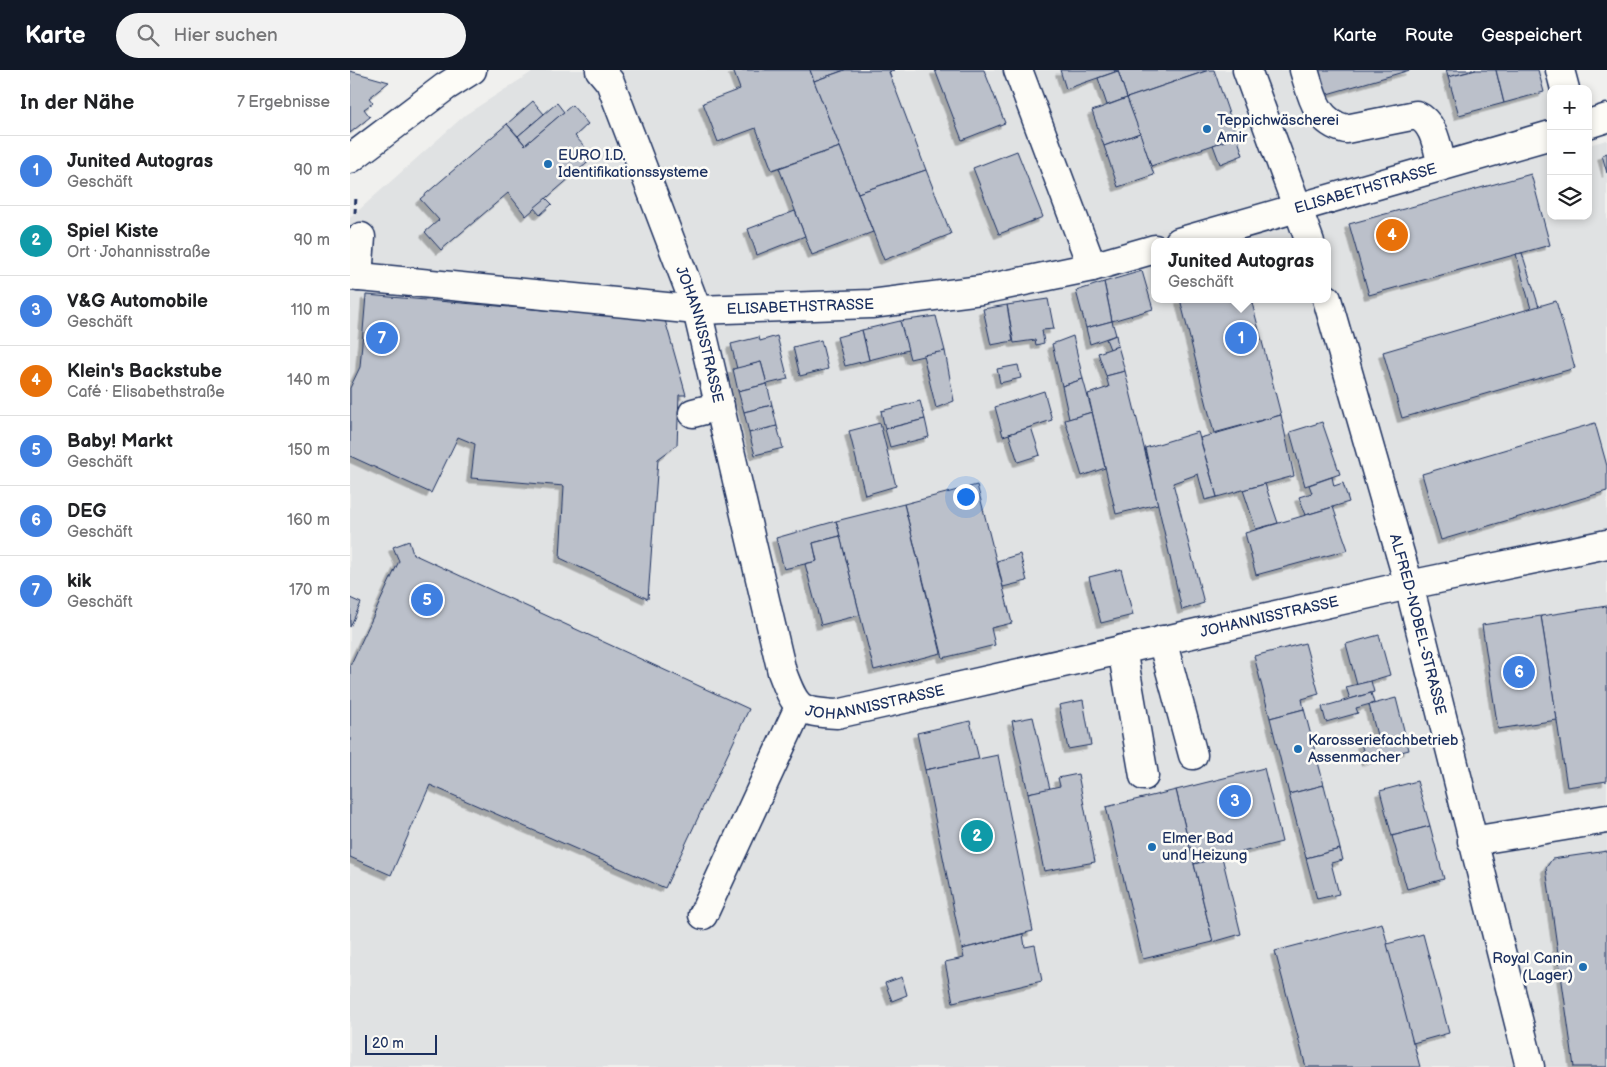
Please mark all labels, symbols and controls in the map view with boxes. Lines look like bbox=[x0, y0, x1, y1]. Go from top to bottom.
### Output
search box bbox=[116, 13, 466, 58]
text: Karte bbox=[25, 21, 86, 50]
icon: search bbox=[134, 21, 162, 49]
text: Hier suchen bbox=[174, 24, 278, 47]
text: Karte bbox=[1333, 25, 1377, 46]
text: Route bbox=[1405, 25, 1453, 46]
text: Gespeichert bbox=[1481, 25, 1582, 46]
map controls bbox=[1547, 85, 1592, 220]
button: + bbox=[1547, 85, 1592, 130]
text: In der Nähe bbox=[20, 90, 134, 115]
text: 7 Ergebnisse bbox=[237, 93, 330, 112]
place label: Teppichwäscherei Amir bbox=[1217, 111, 1339, 147]
marker: Teppichwäscherei Amir bbox=[1201, 123, 1213, 135]
button: − bbox=[1547, 130, 1592, 175]
place label: EURO I.D. Identifikationssysteme bbox=[558, 146, 708, 182]
text: Junited Autogras bbox=[67, 150, 213, 173]
marker: EURO I.D. Identifikationssysteme bbox=[542, 158, 554, 170]
street label: ELISABETHSTRASSE bbox=[1292, 159, 1439, 218]
text: 1 bbox=[33, 161, 39, 180]
text: 90 m bbox=[294, 161, 330, 180]
text: Geschäft bbox=[67, 173, 133, 192]
button: layers bbox=[1547, 175, 1592, 220]
pin: 4 bbox=[1376, 216, 1408, 254]
text: Spiel Kiste bbox=[67, 220, 158, 243]
text: 2 bbox=[31, 231, 41, 250]
text: 90 m bbox=[294, 231, 330, 250]
popup bbox=[1151, 238, 1331, 303]
text: Ort · Johannisstraße bbox=[67, 243, 210, 262]
text: Junited Autogras bbox=[1168, 250, 1314, 273]
street label: JOHANNISSTRASSE bbox=[671, 263, 728, 405]
text: Geschäft bbox=[1168, 273, 1234, 292]
text: V&G Automobile bbox=[67, 290, 208, 313]
street label: ELISABETHSTRASSE bbox=[726, 295, 874, 319]
text: 3 bbox=[31, 301, 41, 320]
text: 110 m bbox=[291, 301, 330, 320]
text: Geschäft bbox=[67, 313, 133, 332]
pin: 7 bbox=[366, 319, 398, 357]
pin: 1 bbox=[1225, 319, 1257, 357]
text: Klein's Backstube bbox=[67, 360, 222, 383]
text: 4 bbox=[31, 371, 41, 390]
text: 140 m bbox=[287, 371, 330, 390]
text: Café · Elisabethstraße bbox=[67, 383, 225, 402]
text: Baby! Markt bbox=[67, 430, 173, 453]
text: 5 bbox=[31, 441, 41, 460]
text: 150 m bbox=[288, 441, 330, 460]
text: Geschäft bbox=[67, 453, 133, 472]
your location bbox=[953, 484, 979, 510]
text: DEG bbox=[67, 500, 107, 523]
text: 6 bbox=[31, 511, 41, 530]
text: 160 m bbox=[287, 511, 330, 530]
text: Geschäft bbox=[67, 523, 133, 542]
street label: ALFRED-NOBEL-STRASSE bbox=[1385, 532, 1450, 717]
text: kik bbox=[67, 570, 92, 593]
text: 7 bbox=[32, 581, 40, 600]
text: 170 m bbox=[289, 581, 330, 600]
pin: 5 bbox=[411, 581, 443, 619]
street label: JOHANNISSTRASSE bbox=[1198, 592, 1341, 642]
text: Geschäft bbox=[67, 593, 133, 612]
pin: 6 bbox=[1503, 653, 1535, 691]
street label: JOHANNISSTRASSE bbox=[803, 681, 947, 724]
place label: Karosseriefachbetrieb Assenmacher bbox=[1308, 731, 1459, 767]
marker: Karosseriefachbetrieb Assenmacher bbox=[1292, 743, 1304, 755]
pin: 3 bbox=[1219, 782, 1251, 820]
pin: 2 bbox=[961, 817, 993, 855]
place label: Elmer Bad und Heizung bbox=[1162, 829, 1247, 865]
marker: Elmer Bad und Heizung bbox=[1146, 841, 1158, 853]
place label: Royal Canin (Lager) bbox=[1492, 949, 1573, 985]
marker: Royal Canin (Lager) bbox=[1577, 961, 1589, 973]
scale bar bbox=[365, 1032, 438, 1055]
text: 20 m bbox=[372, 1035, 404, 1052]

